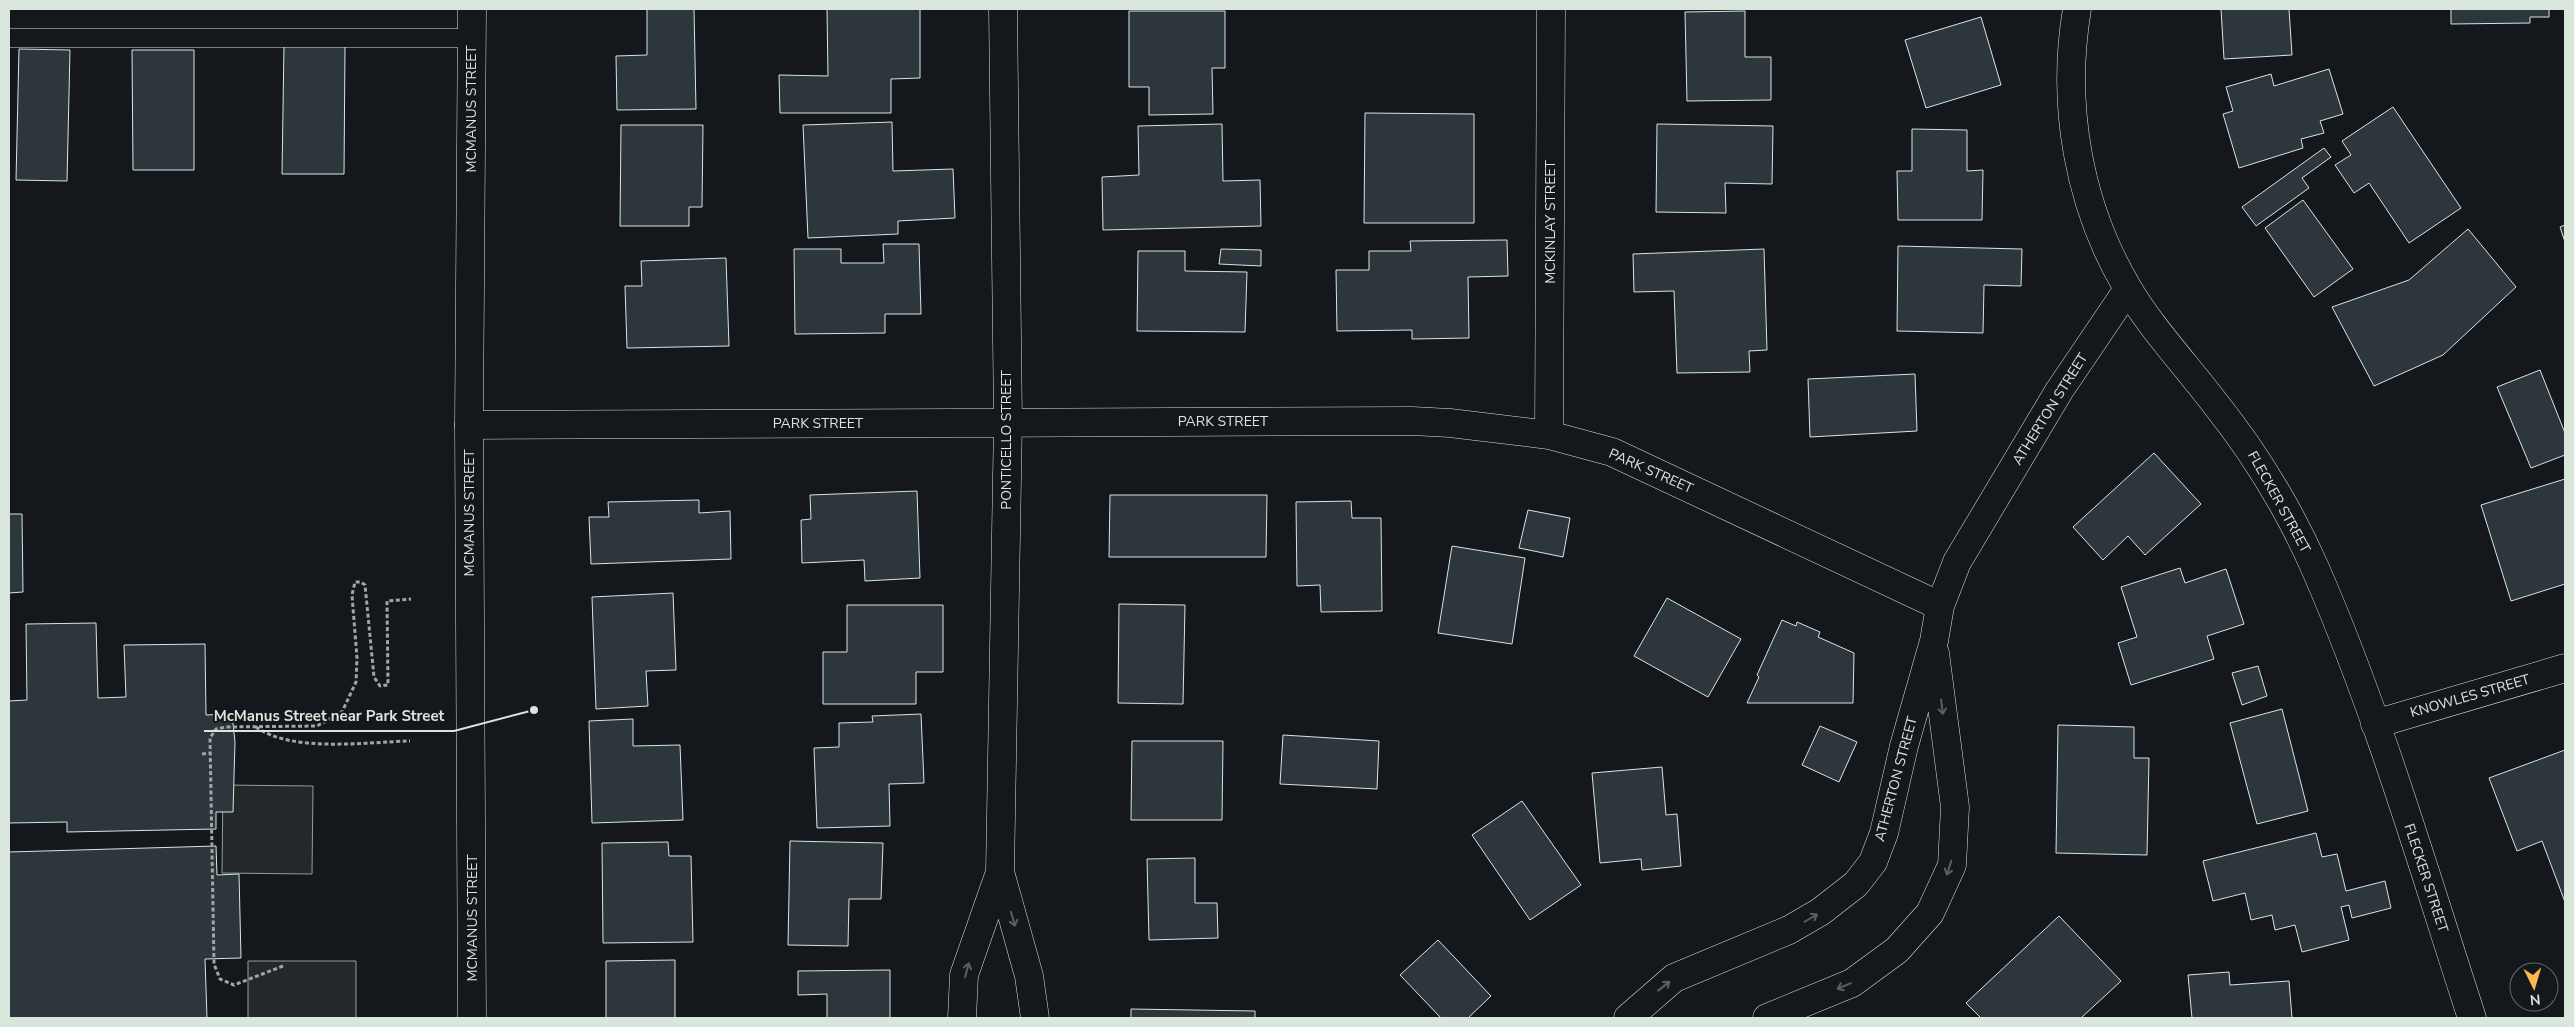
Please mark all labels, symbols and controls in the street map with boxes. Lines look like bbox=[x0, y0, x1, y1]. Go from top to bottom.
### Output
street label: MCMANUS STREET bbox=[462, 45, 481, 173]
street label: MCKINLAY STREET bbox=[1541, 160, 1560, 284]
street label: ATHERTON STREET bbox=[2008, 349, 2092, 469]
street label: PONTICELLO STREET bbox=[997, 370, 1016, 510]
street label: PARK STREET bbox=[1178, 412, 1269, 431]
street label: PARK STREET bbox=[773, 414, 864, 433]
street label: PARK STREET bbox=[1606, 444, 1697, 498]
street label: FLECKER STREET bbox=[2243, 448, 2315, 557]
street label: MCMANUS STREET bbox=[460, 449, 479, 577]
street label: KNOWLES STREET bbox=[2408, 670, 2533, 722]
one-way arrow bbox=[1937, 699, 1947, 715]
callout: McManus Street near Park Street bbox=[204, 701, 454, 731]
text: McManus Street near Park Street bbox=[214, 706, 445, 726]
street label: ATHERTON STREET bbox=[1870, 714, 1922, 844]
street label: FLECKER STREET bbox=[2399, 821, 2453, 935]
street label: MCMANUS STREET bbox=[463, 854, 482, 982]
one-way arrow bbox=[1944, 860, 1953, 876]
one-way arrow bbox=[1009, 910, 1019, 926]
one-way arrow bbox=[1803, 912, 1817, 922]
one-way arrow bbox=[962, 962, 972, 978]
north arrow bbox=[2509, 962, 2559, 1012]
one-way arrow bbox=[1657, 980, 1670, 991]
one-way arrow bbox=[1837, 981, 1852, 991]
text: N bbox=[2529, 990, 2541, 1009]

